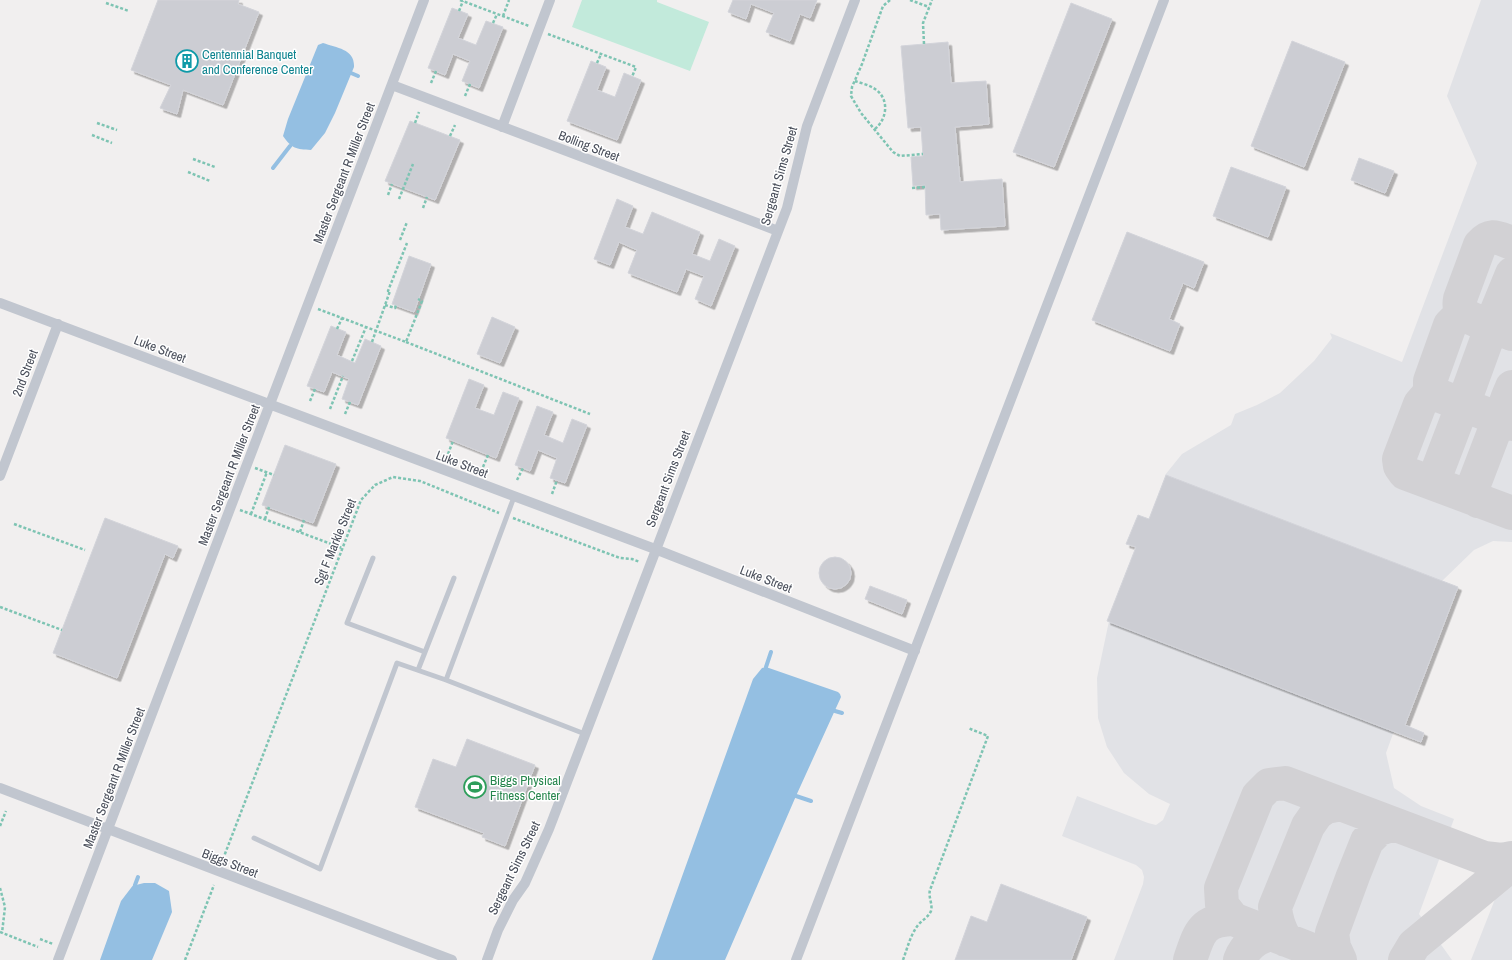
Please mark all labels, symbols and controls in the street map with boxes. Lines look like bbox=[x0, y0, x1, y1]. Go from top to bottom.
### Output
place label: Centennial Banquet and Conference Center bbox=[202, 46, 313, 78]
building icon: Centennial Banquet and Conference Center bbox=[174, 48, 200, 74]
street label: Master Sergeant R Miller Street bbox=[309, 100, 379, 246]
street label: Sergeant Sims Street bbox=[757, 125, 801, 227]
street label: Bolling Street bbox=[556, 127, 622, 165]
street label: Luke Street bbox=[131, 331, 189, 367]
street label: 2nd Street bbox=[8, 347, 42, 399]
street label: Master Sergeant R Miller Street bbox=[194, 402, 264, 548]
street label: Sergeant Sims Street bbox=[642, 428, 694, 530]
street label: Luke Street bbox=[433, 446, 491, 482]
street label: Sgt F Markle Street bbox=[310, 496, 360, 588]
street label: Luke Street bbox=[737, 561, 795, 597]
street label: Master Sergeant R Miller Street bbox=[79, 705, 149, 851]
place label: Biggs Physical Fitness Center bbox=[490, 772, 561, 804]
sports icon: Biggs Physical Fitness Center bbox=[462, 774, 488, 800]
street label: Sergeant Sims Street bbox=[484, 818, 544, 918]
street label: Biggs Street bbox=[200, 845, 260, 881]

